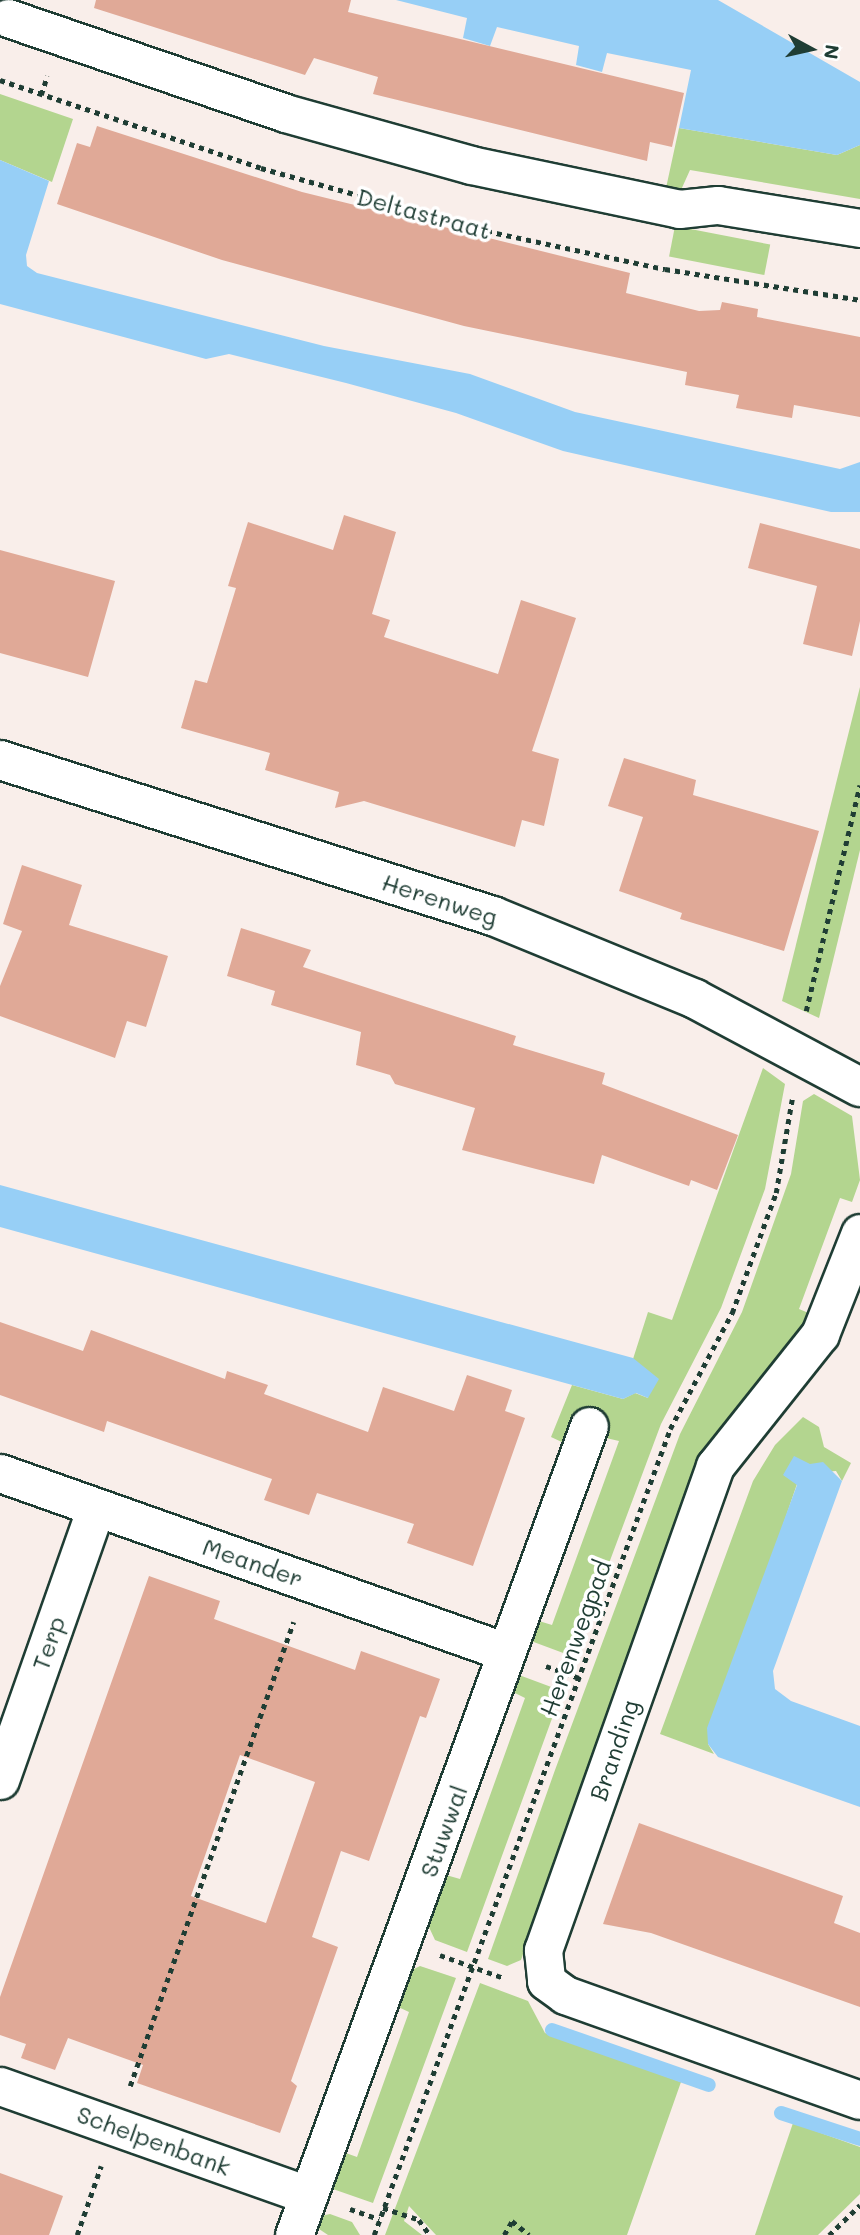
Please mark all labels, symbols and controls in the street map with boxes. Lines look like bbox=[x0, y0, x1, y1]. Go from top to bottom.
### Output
north arrow bbox=[776, 14, 846, 84]
text: N bbox=[819, 43, 846, 61]
street label: Deltastraat bbox=[354, 181, 494, 245]
street label: Herenweg bbox=[379, 867, 501, 931]
street label: Meander bbox=[199, 1531, 307, 1593]
street label: Herenwegpad bbox=[533, 1556, 617, 1720]
street label: Terp bbox=[25, 1612, 71, 1674]
street label: Branding bbox=[583, 1696, 645, 1804]
street label: Stuwwal bbox=[413, 1781, 473, 1881]
street label: Schelpenbank bbox=[73, 2099, 235, 2181]

